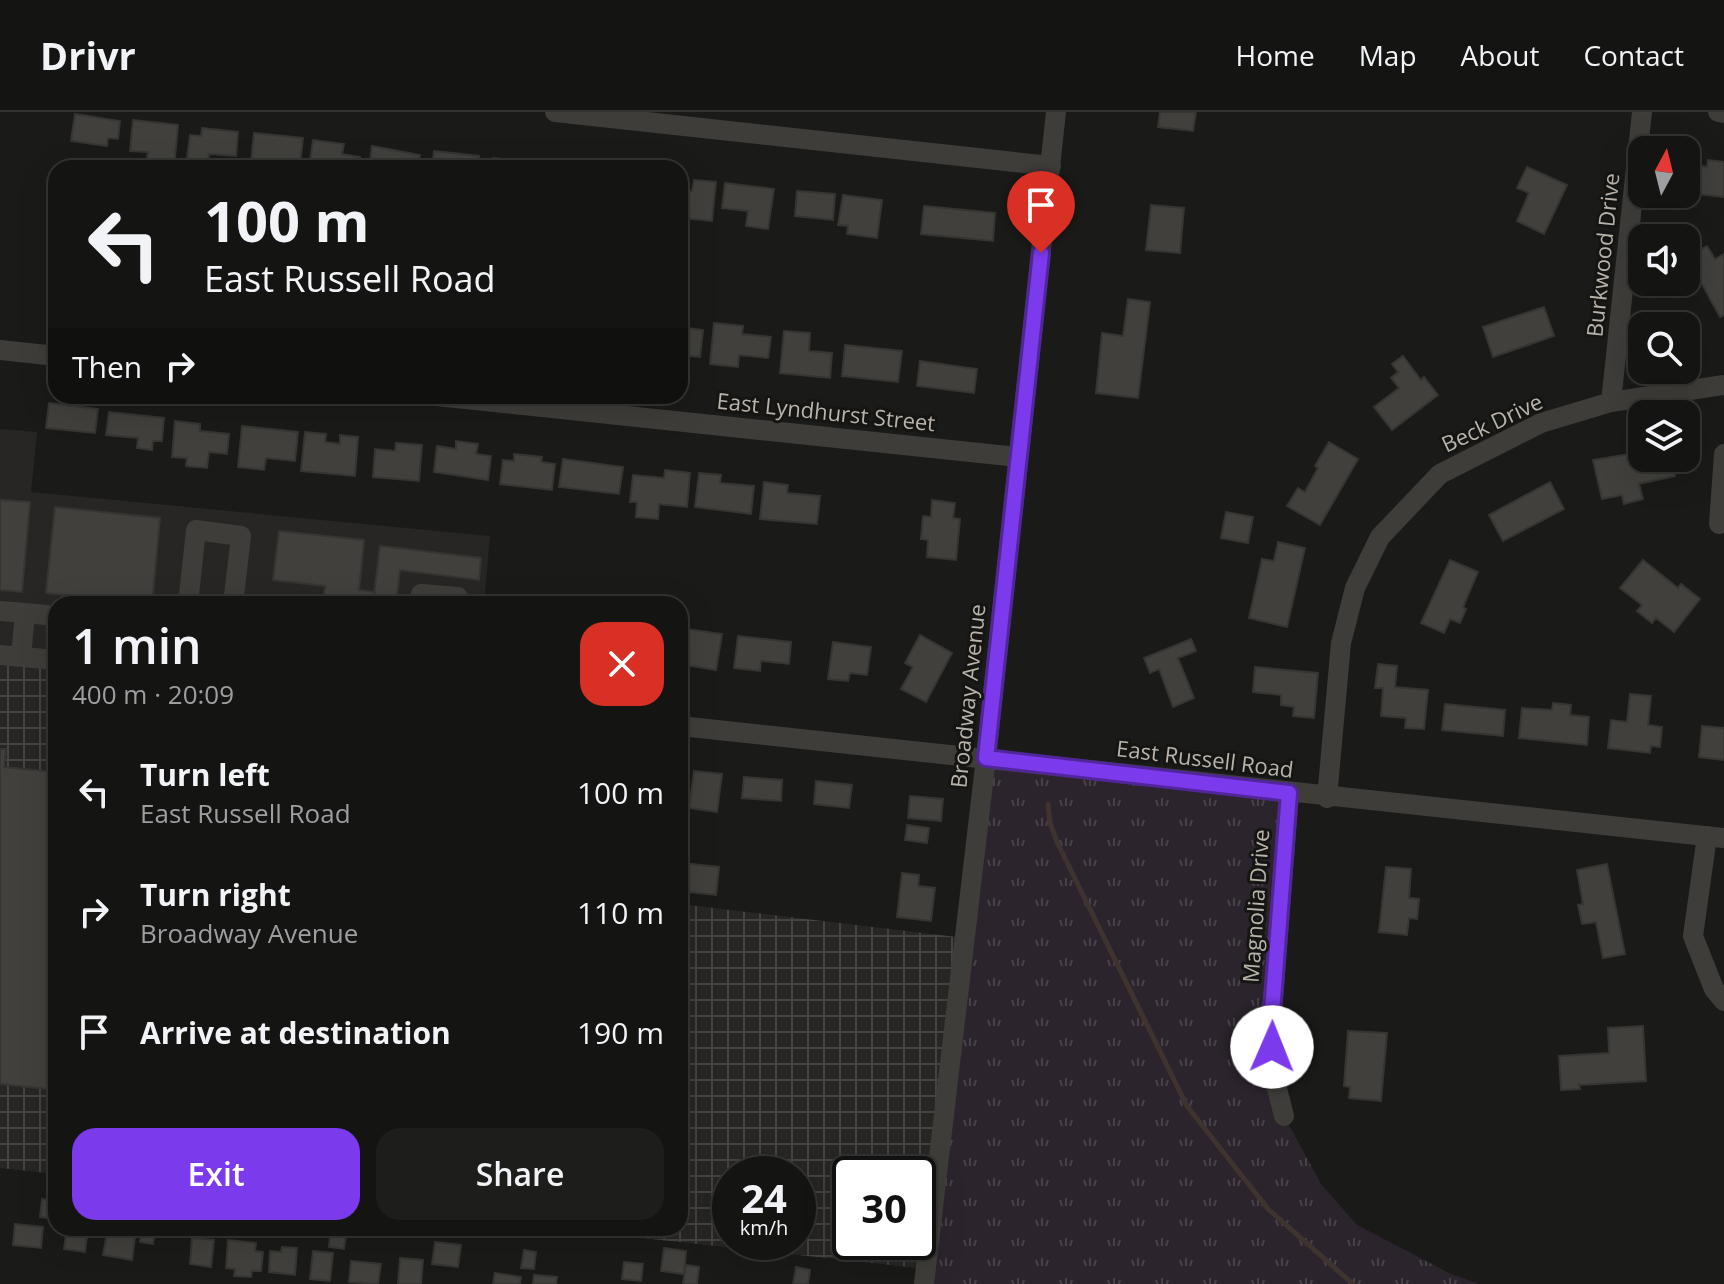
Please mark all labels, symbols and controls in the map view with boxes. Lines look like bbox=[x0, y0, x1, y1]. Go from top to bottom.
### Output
text: Drivr bbox=[40, 29, 136, 81]
text: Home bbox=[1236, 36, 1315, 74]
text: Map bbox=[1359, 36, 1417, 74]
text: About bbox=[1461, 36, 1539, 74]
text: Contact bbox=[1583, 36, 1684, 74]
north arrow bbox=[1628, 136, 1700, 208]
map controls bbox=[1628, 136, 1700, 472]
pin bbox=[1007, 171, 1075, 253]
street label: Burkwood Drive bbox=[1578, 171, 1626, 338]
text: 100 m bbox=[204, 182, 370, 258]
icon: arrive bbox=[1019, 183, 1063, 227]
icon: left bbox=[72, 192, 176, 296]
button: sound bbox=[1628, 224, 1700, 296]
text: East Russell Road bbox=[204, 254, 496, 303]
button: search bbox=[1628, 312, 1700, 384]
icon: right bbox=[158, 344, 202, 388]
text: Then bbox=[72, 346, 142, 387]
street label: East Lyndhurst Street bbox=[715, 385, 937, 437]
street label: Beck Drive bbox=[1436, 386, 1547, 459]
button: layers bbox=[1628, 400, 1700, 472]
street label: Broadway Avenue bbox=[942, 602, 992, 789]
text: 1 min bbox=[72, 613, 202, 678]
button: close bbox=[580, 622, 664, 706]
text: 400 m · 20:09 bbox=[72, 676, 234, 712]
street label: East Russell Road bbox=[1115, 732, 1295, 784]
text: Turn left bbox=[140, 754, 270, 795]
icon: left bbox=[72, 770, 116, 814]
text: 100 m bbox=[577, 772, 664, 813]
text: East Russell Road bbox=[140, 795, 351, 831]
street label: Magnolia Drive bbox=[1235, 828, 1275, 984]
text: Turn right bbox=[140, 874, 291, 915]
icon: right bbox=[72, 890, 116, 934]
text: 110 m bbox=[577, 892, 664, 933]
text: Broadway Avenue bbox=[140, 915, 358, 951]
position arrow bbox=[1230, 1005, 1314, 1089]
icon: arrive bbox=[72, 1010, 116, 1054]
text: Arrive at destination bbox=[140, 1012, 451, 1053]
text: 190 m bbox=[577, 1012, 664, 1053]
button: Exit bbox=[72, 1128, 360, 1220]
button: Share bbox=[376, 1128, 664, 1220]
speed limit sign: 30 bbox=[832, 1156, 936, 1260]
text: 24 bbox=[741, 1170, 787, 1225]
text: km/h bbox=[740, 1214, 788, 1241]

